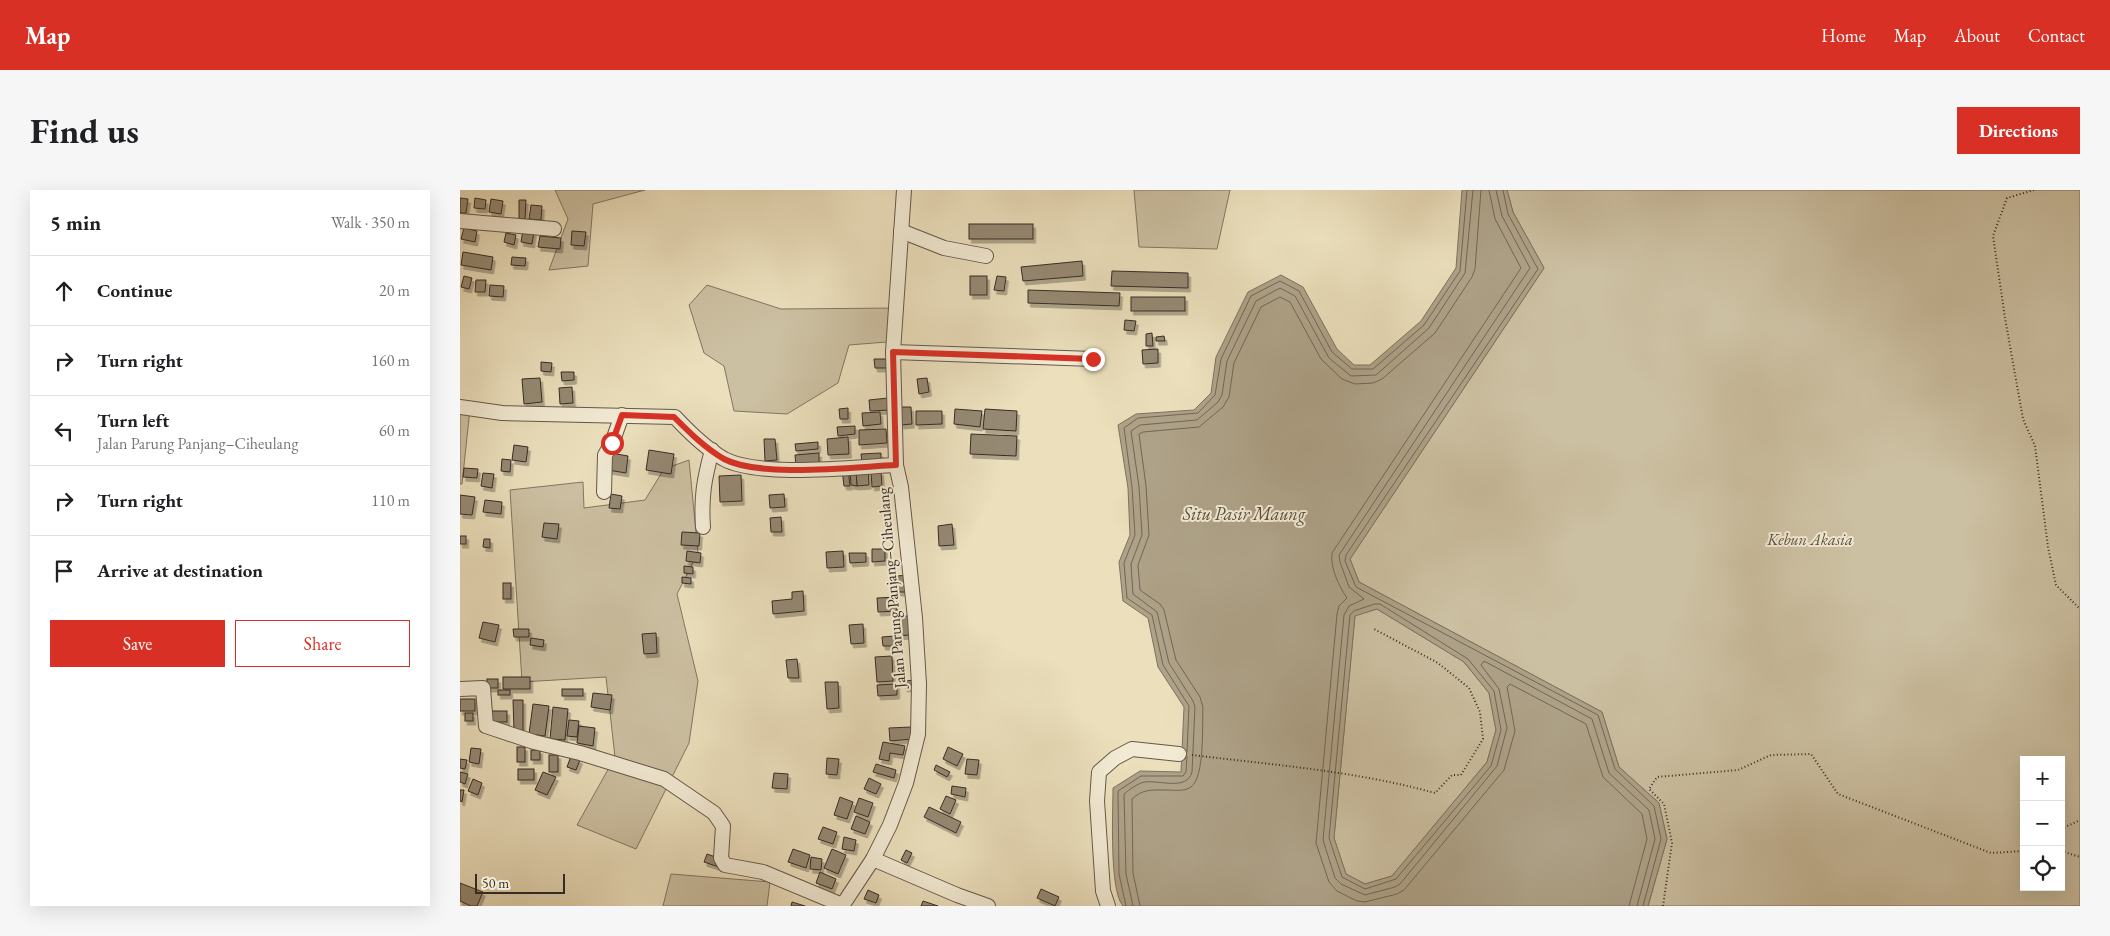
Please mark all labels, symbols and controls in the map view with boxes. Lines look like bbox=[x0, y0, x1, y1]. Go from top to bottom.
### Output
text: Map bbox=[25, 20, 70, 51]
text: Home bbox=[1821, 24, 1866, 47]
text: Map bbox=[1894, 24, 1926, 47]
text: About bbox=[1954, 24, 2000, 47]
text: Contact bbox=[2028, 24, 2085, 47]
button: Directions bbox=[1957, 107, 2080, 154]
text: Find us bbox=[30, 108, 139, 153]
text: 5 min bbox=[50, 209, 101, 236]
text: Walk · 350 m bbox=[331, 212, 410, 233]
icon: ahead bbox=[50, 277, 78, 305]
text: Continue bbox=[97, 278, 172, 303]
text: 20 m bbox=[379, 280, 410, 301]
icon: right bbox=[50, 347, 78, 375]
text: Turn right bbox=[97, 348, 183, 373]
route end bbox=[1082, 348, 1105, 371]
text: 160 m bbox=[371, 350, 410, 371]
text: Turn left bbox=[97, 408, 169, 433]
icon: left bbox=[50, 417, 78, 445]
text: 60 m bbox=[379, 420, 410, 441]
route start bbox=[601, 432, 624, 455]
text: Jalan Parung Panjang–Ciheulang bbox=[97, 433, 298, 454]
street label: Jalan Parung Panjang–Ciheulang bbox=[872, 486, 911, 691]
icon: right bbox=[50, 487, 78, 515]
text: Turn right bbox=[97, 488, 183, 513]
text: 110 m bbox=[371, 490, 410, 511]
water label: Situ Pasir Maung bbox=[1182, 502, 1306, 526]
park label: Kebun Akasia bbox=[1766, 529, 1853, 550]
icon: arrive bbox=[50, 557, 78, 585]
text: Arrive at destination bbox=[97, 558, 263, 583]
button: Save bbox=[50, 620, 225, 667]
button: Share bbox=[235, 620, 410, 667]
map controls bbox=[2020, 756, 2065, 891]
button: + bbox=[2020, 756, 2065, 801]
button: − bbox=[2020, 801, 2065, 846]
button: locate bbox=[2020, 846, 2065, 891]
scale bar bbox=[475, 871, 565, 894]
text: 50 m bbox=[482, 874, 509, 892]

